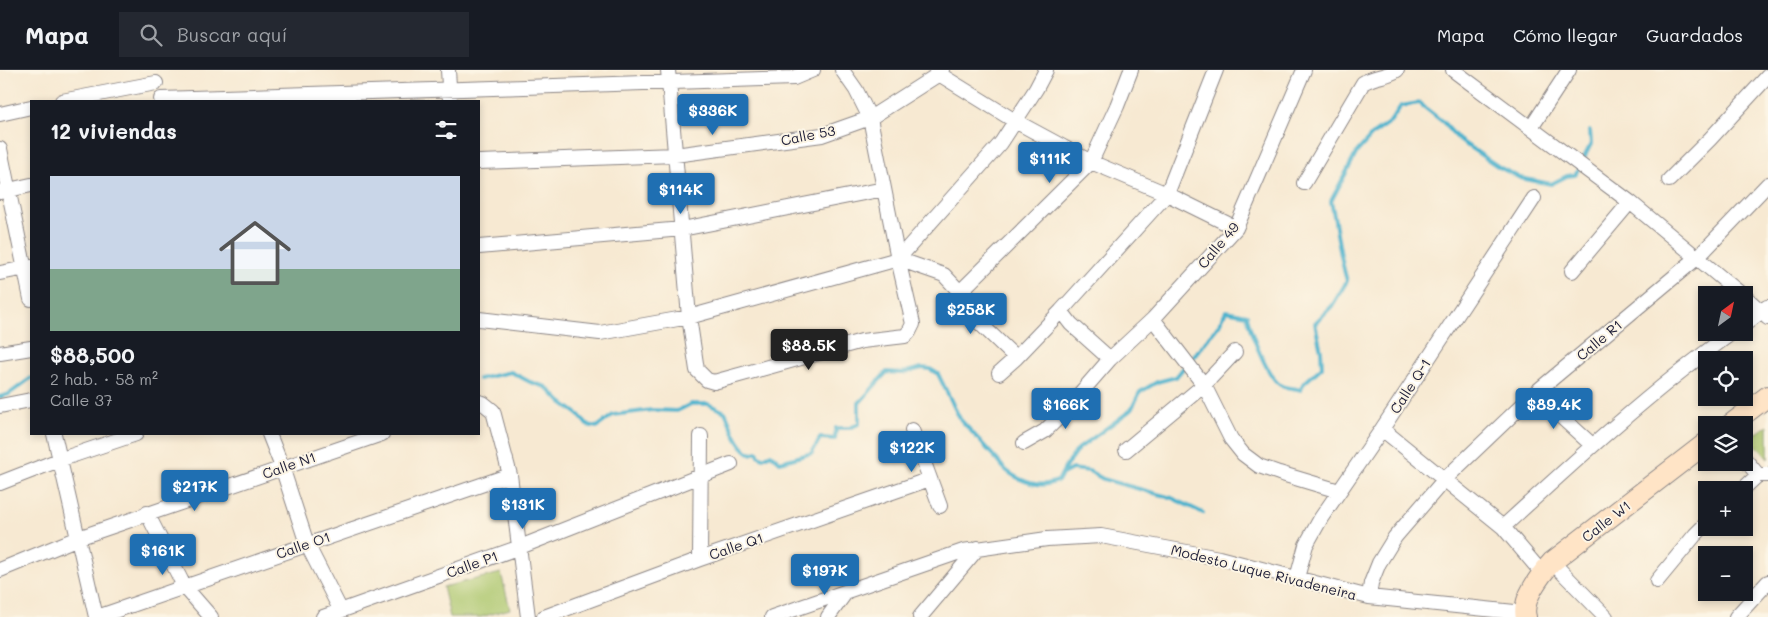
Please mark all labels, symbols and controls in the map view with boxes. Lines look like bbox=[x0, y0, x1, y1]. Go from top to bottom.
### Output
search box bbox=[119, 12, 469, 57]
text: Mapa bbox=[25, 19, 89, 50]
icon: search bbox=[137, 21, 165, 49]
text: Buscar aquí bbox=[177, 22, 287, 47]
text: Mapa bbox=[1437, 23, 1485, 47]
text: Cómo llegar bbox=[1513, 23, 1618, 47]
text: Guardados bbox=[1646, 23, 1743, 47]
pin: $336K bbox=[678, 93, 748, 136]
text: $336K bbox=[688, 99, 738, 120]
icon: filters bbox=[432, 116, 460, 144]
text: 12 viviendas bbox=[50, 117, 177, 144]
street label: Calle 53 bbox=[779, 120, 837, 150]
pin: $111K bbox=[1015, 142, 1085, 184]
text: $111K bbox=[1029, 147, 1071, 168]
pin: $114K bbox=[646, 172, 716, 215]
text: $114K bbox=[659, 178, 703, 199]
icon: home bbox=[210, 208, 300, 298]
street label: Calle 49 bbox=[1193, 218, 1243, 272]
north arrow bbox=[1698, 286, 1752, 341]
map controls bbox=[1698, 286, 1753, 601]
pin: $258K bbox=[936, 292, 1006, 335]
text: $258K bbox=[947, 298, 995, 319]
street label: Calle R1 bbox=[1572, 315, 1626, 365]
pin: $88.5K bbox=[768, 328, 850, 371]
text: $88.5K bbox=[782, 334, 836, 355]
text: $88,500 bbox=[50, 341, 135, 368]
button: locate bbox=[1698, 351, 1753, 406]
street label: Calle Q-1 bbox=[1385, 355, 1435, 417]
text: 2 hab. · 58 m² bbox=[50, 368, 158, 389]
pin: $166K bbox=[1031, 388, 1101, 430]
pin: $89.4K bbox=[1513, 388, 1595, 430]
text: Calle 37 bbox=[50, 389, 113, 410]
text: $166K bbox=[1043, 393, 1089, 414]
text: $89.4K bbox=[1526, 393, 1582, 414]
button: layers bbox=[1698, 416, 1753, 471]
pin: $122K bbox=[877, 430, 947, 473]
text: $122K bbox=[889, 436, 935, 457]
street label: Calle N1 bbox=[260, 447, 318, 483]
pin: $217K bbox=[160, 470, 230, 512]
text: $217K bbox=[172, 475, 218, 496]
button: + bbox=[1698, 481, 1753, 536]
pin: $131K bbox=[488, 488, 558, 530]
text: $131K bbox=[501, 493, 545, 514]
street label: Calle W1 bbox=[1578, 496, 1634, 546]
street label: Calle O1 bbox=[273, 527, 333, 563]
street label: Calle Q1 bbox=[706, 528, 766, 564]
pin: $161K bbox=[128, 534, 198, 576]
text: $161K bbox=[141, 539, 185, 560]
street label: Modesto Luque Rivadeneira bbox=[1169, 540, 1359, 604]
street label: Calle P1 bbox=[444, 546, 500, 582]
button: − bbox=[1698, 546, 1753, 601]
pin: $197K bbox=[790, 554, 860, 596]
text: $197K bbox=[802, 559, 848, 580]

